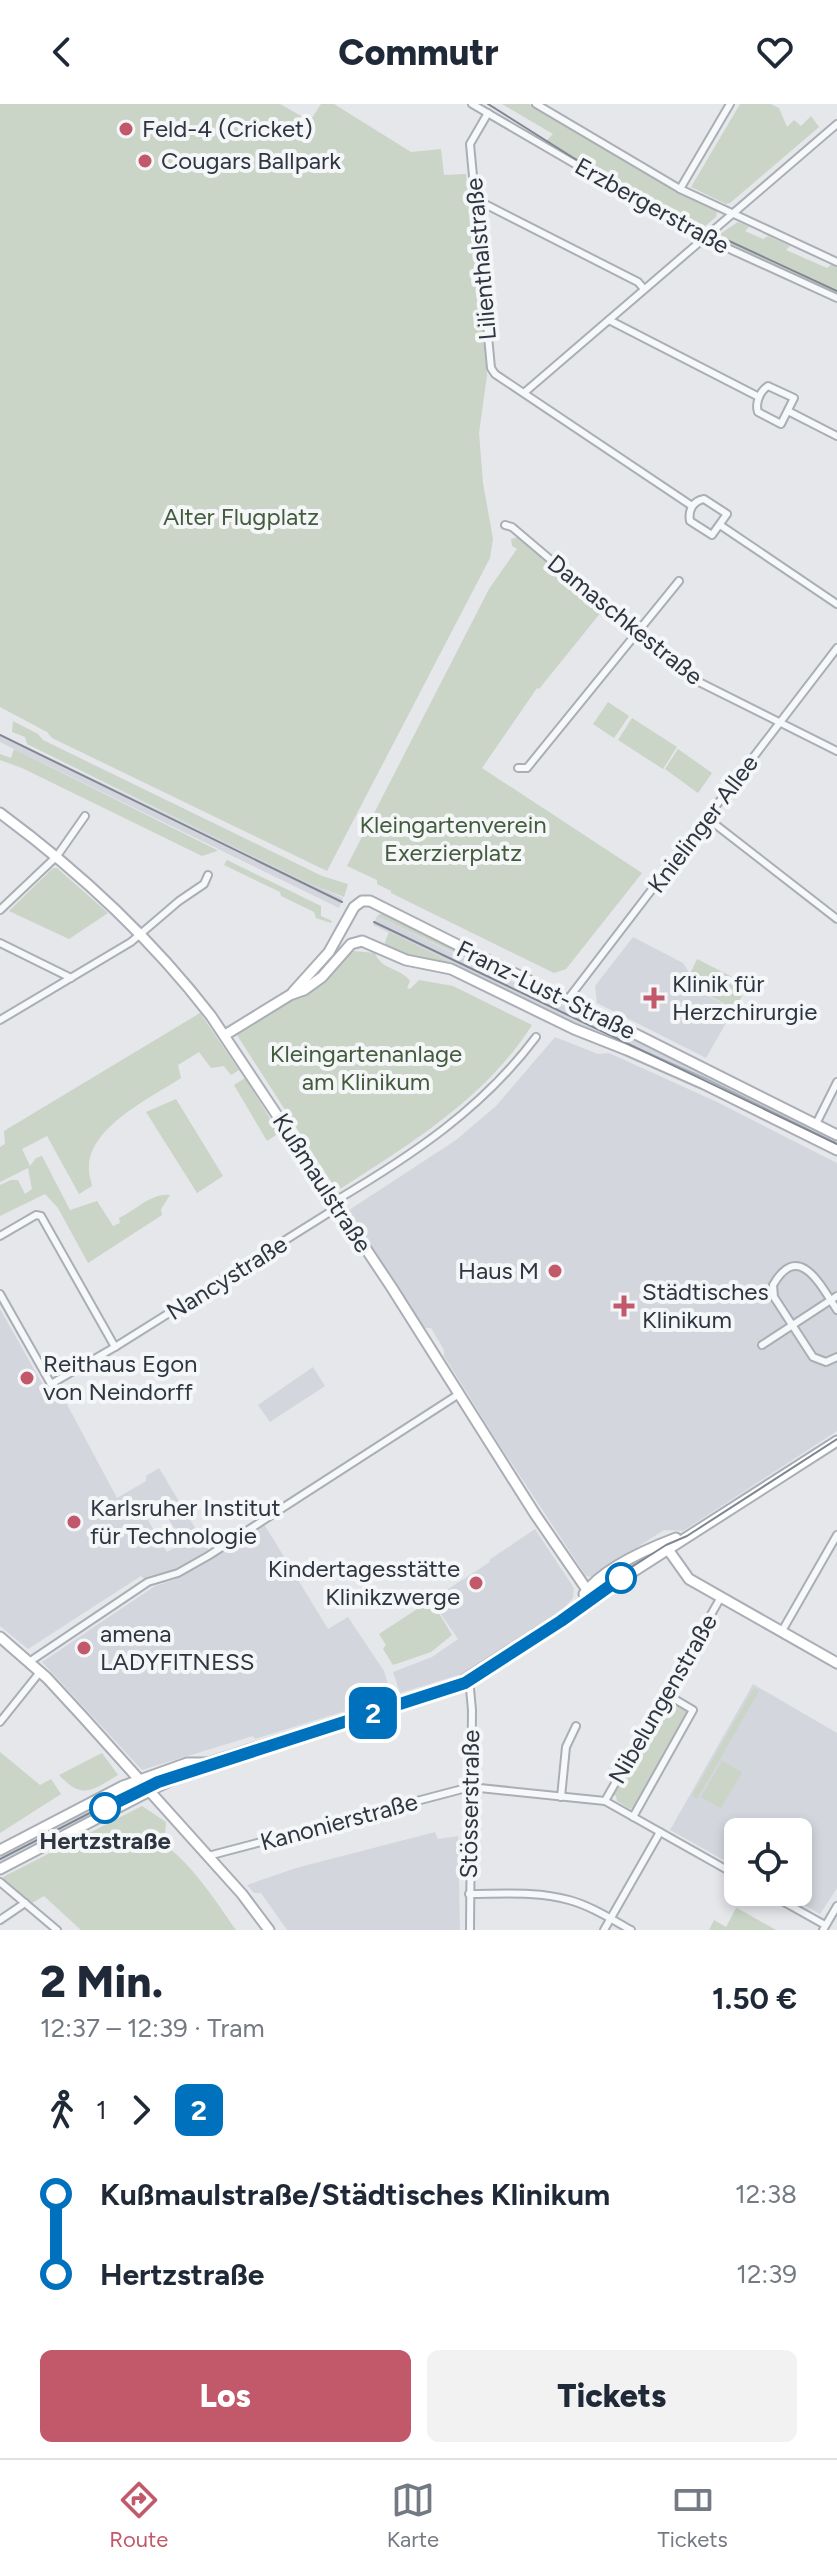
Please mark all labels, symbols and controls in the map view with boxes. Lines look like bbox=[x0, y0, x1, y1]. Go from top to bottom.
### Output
icon: back bbox=[40, 30, 84, 74]
icon: heart bbox=[753, 30, 797, 74]
text: Commutr bbox=[338, 31, 499, 74]
place label: Feld-4 (Cricket) bbox=[142, 114, 313, 143]
marker: Feld-4 (Cricket) bbox=[117, 120, 135, 138]
place label: Cougars Ballpark bbox=[161, 146, 341, 175]
street label: Erzbergerstraße bbox=[570, 151, 734, 260]
marker: Cougars Ballpark bbox=[136, 152, 154, 170]
street label: Lilienthalstraße bbox=[459, 177, 502, 341]
park label: Alter Flugplatz bbox=[163, 502, 319, 531]
street label: Damaschkestraße bbox=[542, 548, 709, 691]
street label: Knielinger Allee bbox=[641, 749, 764, 898]
park label: Kleingartenverein Exerzierplatz bbox=[359, 810, 547, 867]
street label: Franz-Lust-Straße bbox=[452, 934, 640, 1045]
place label: Klinik für Herzchirurgie bbox=[672, 969, 817, 1026]
marker: Klinik für Herzchirurgie bbox=[643, 987, 665, 1009]
park label: Kleingartenanlage am Klinikum bbox=[270, 1039, 462, 1096]
street label: Kußmaulstraße bbox=[267, 1108, 378, 1258]
street label: Nancystraße bbox=[161, 1229, 292, 1326]
place label: Haus M bbox=[458, 1256, 539, 1285]
marker: Haus M bbox=[546, 1262, 564, 1280]
place label: Städtisches Klinikum bbox=[642, 1277, 769, 1334]
marker: Städtisches Klinikum bbox=[613, 1295, 635, 1317]
place label: Reithaus Egon von Neindorff bbox=[43, 1349, 198, 1406]
marker: Reithaus Egon von Neindorff bbox=[18, 1369, 36, 1387]
place label: Karlsruher Institut für Technologie bbox=[90, 1493, 281, 1550]
marker: Karlsruher Institut für Technologie bbox=[65, 1513, 83, 1531]
place label: Kindertagesstätte Klinikzwerge bbox=[268, 1554, 460, 1611]
unlabelled marker bbox=[606, 1563, 636, 1593]
marker: Kindertagesstätte Klinikzwerge bbox=[467, 1574, 485, 1592]
street label: Nibelungenstraße bbox=[602, 1609, 723, 1789]
place label: amena LADYFITNESS bbox=[100, 1619, 255, 1676]
marker: amena LADYFITNESS bbox=[75, 1639, 93, 1657]
line badge: 2 bbox=[347, 1687, 399, 1739]
text: 2 bbox=[365, 1696, 381, 1730]
street label: Stösserstraße bbox=[454, 1729, 485, 1878]
street label: Kanonierstraße bbox=[257, 1787, 421, 1856]
marker: Hertzstraße bbox=[90, 1793, 120, 1823]
map controls bbox=[724, 1818, 812, 1906]
button: locate bbox=[724, 1818, 812, 1906]
place label: Hertzstraße bbox=[39, 1826, 171, 1855]
text: 2 Min. bbox=[40, 1955, 163, 2008]
text: 1.50 € bbox=[712, 1980, 797, 2017]
text: 12:37 – 12:39 · Tram bbox=[40, 2012, 265, 2044]
icon: walk bbox=[40, 2088, 84, 2132]
icon: forward bbox=[119, 2088, 163, 2132]
text: 2 bbox=[191, 2093, 207, 2127]
text: 1 bbox=[96, 2094, 107, 2126]
text: Kußmaulstraße/Städtisches Klinikum bbox=[100, 2176, 610, 2213]
text: 12:38 bbox=[735, 2178, 797, 2210]
text: Hertzstraße bbox=[100, 2256, 265, 2293]
text: 12:39 bbox=[736, 2258, 797, 2290]
button: Los bbox=[40, 2350, 411, 2442]
button: Tickets bbox=[427, 2350, 797, 2442]
tab: Route bbox=[109, 2478, 168, 2553]
tab: Karte bbox=[387, 2478, 439, 2553]
tab: Tickets bbox=[658, 2478, 728, 2553]

